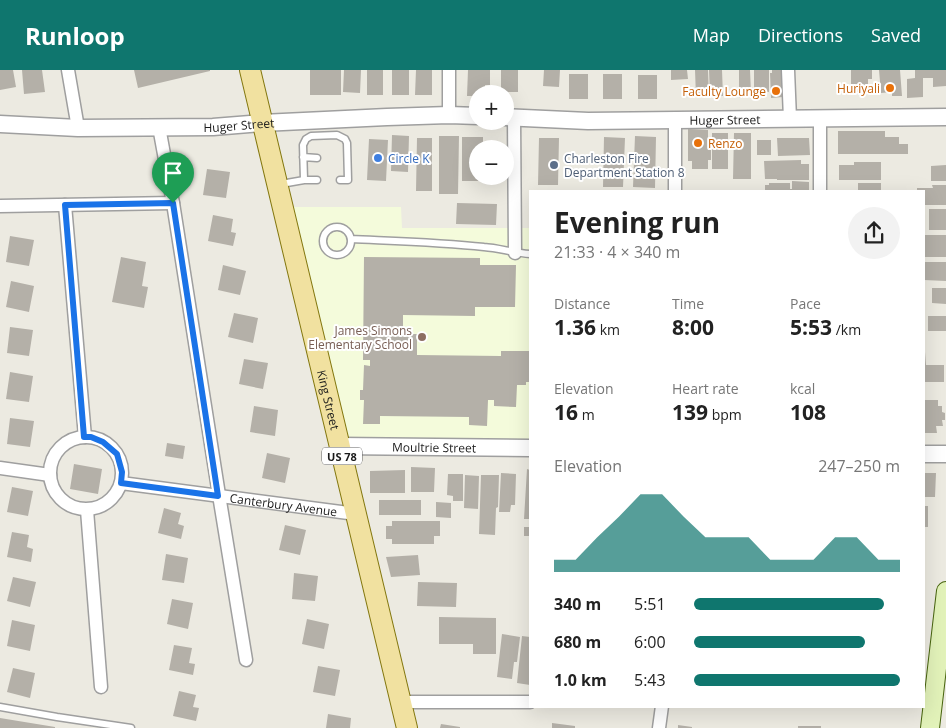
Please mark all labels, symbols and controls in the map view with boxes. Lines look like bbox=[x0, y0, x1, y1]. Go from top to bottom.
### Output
text: Runloop bbox=[25, 19, 125, 52]
text: Map bbox=[693, 23, 730, 47]
text: Directions bbox=[758, 23, 843, 47]
text: Saved bbox=[871, 23, 921, 47]
place label: Huriyali bbox=[837, 80, 880, 97]
marker: Huriyali bbox=[884, 82, 896, 94]
place label: Faculty Lounge bbox=[682, 83, 766, 100]
map controls bbox=[469, 85, 514, 185]
button: + bbox=[469, 85, 514, 130]
marker: Faculty Lounge bbox=[770, 85, 782, 97]
street label: Huger Street bbox=[689, 111, 761, 128]
street label: Huger Street bbox=[203, 114, 275, 136]
place label: Renzo bbox=[708, 135, 742, 152]
marker: Renzo bbox=[692, 137, 704, 149]
button: − bbox=[469, 140, 514, 185]
place label: Circle K bbox=[388, 150, 430, 167]
place label: Charleston Fire Department Station 8 bbox=[564, 150, 685, 181]
pin bbox=[152, 152, 194, 203]
marker: Circle K bbox=[372, 152, 384, 164]
icon: arrive bbox=[159, 159, 187, 187]
marker: Charleston Fire Department Station 8 bbox=[548, 159, 560, 171]
text: Evening run bbox=[554, 203, 720, 241]
button: share bbox=[848, 207, 900, 259]
text: 21:33 · 4 × 340 m bbox=[554, 241, 680, 263]
text: Distance bbox=[554, 294, 610, 313]
text: Time bbox=[672, 294, 704, 313]
text: Pace bbox=[790, 294, 821, 313]
text: 1.36 bbox=[554, 313, 596, 341]
text: 8:00 bbox=[672, 313, 714, 341]
text: 5:53 bbox=[790, 313, 832, 341]
text: km bbox=[596, 320, 620, 339]
text: /km bbox=[832, 320, 861, 339]
place label: James Simons Elementary School bbox=[308, 322, 412, 353]
marker: James Simons Elementary School bbox=[416, 331, 428, 343]
street label: King Street bbox=[313, 368, 344, 431]
text: Elevation bbox=[554, 379, 613, 398]
text: Heart rate bbox=[672, 379, 739, 398]
text: kcal bbox=[790, 379, 815, 398]
text: 16 bbox=[554, 398, 578, 426]
text: 139 bbox=[672, 398, 708, 426]
text: 108 bbox=[790, 398, 826, 426]
text: m bbox=[578, 405, 595, 424]
text: bpm bbox=[708, 405, 742, 424]
street label: Moultrie Street bbox=[392, 438, 476, 456]
road number: US 78 bbox=[322, 448, 362, 464]
text: Elevation bbox=[554, 455, 622, 477]
text: 247–250 m bbox=[818, 455, 900, 477]
street label: Canterbury Avenue bbox=[229, 489, 339, 520]
text: 340 m bbox=[554, 593, 601, 615]
text: 5:51 bbox=[634, 593, 666, 615]
text: 680 m bbox=[554, 631, 601, 653]
text: 6:00 bbox=[634, 631, 666, 653]
text: 1.0 km bbox=[554, 669, 607, 691]
text: 5:43 bbox=[634, 669, 666, 691]

